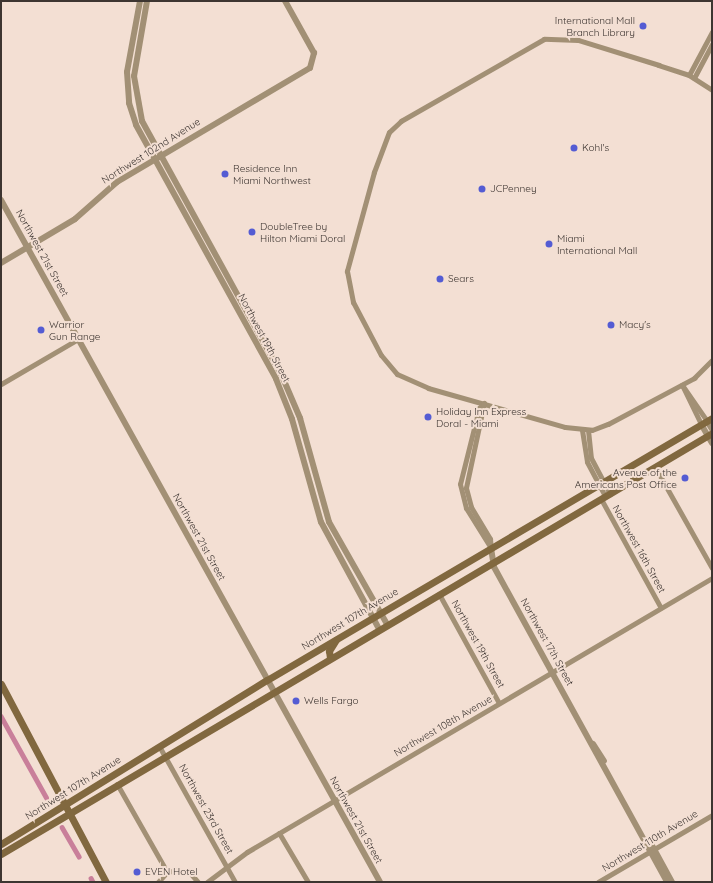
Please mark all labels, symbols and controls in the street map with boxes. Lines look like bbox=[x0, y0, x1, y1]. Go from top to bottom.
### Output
place label: International Mall Branch Library bbox=[555, 14, 635, 38]
marker: International Mall Branch Library bbox=[638, 21, 648, 31]
street label: Northwest 102nd Avenue bbox=[99, 116, 203, 186]
place label: Kohl's bbox=[582, 142, 609, 154]
marker: Kohl's bbox=[569, 143, 579, 153]
place label: Residence Inn Miami Northwest bbox=[233, 162, 311, 186]
marker: Residence Inn Miami Northwest bbox=[220, 169, 230, 179]
place label: JCPenney bbox=[490, 183, 537, 195]
marker: JCPenney bbox=[477, 184, 487, 194]
street label: Northwest 21st Street bbox=[13, 207, 71, 299]
place label: DoubleTree by Hilton Miami Doral bbox=[260, 220, 345, 244]
marker: DoubleTree by Hilton Miami Doral bbox=[247, 227, 257, 237]
place label: Miami International Mall bbox=[557, 232, 637, 256]
marker: Miami International Mall bbox=[544, 239, 554, 249]
place label: Sears bbox=[448, 273, 474, 285]
marker: Sears bbox=[435, 274, 445, 284]
street label: Northwest 19th Street bbox=[236, 292, 292, 384]
place label: Warrior Gun Range bbox=[49, 318, 100, 342]
place label: Macy's bbox=[619, 319, 651, 331]
marker: Macy's bbox=[606, 320, 616, 330]
marker: Warrior Gun Range bbox=[36, 325, 46, 335]
place label: Holiday Inn Express Doral - Miami bbox=[436, 405, 526, 428]
marker: Holiday Inn Express Doral - Miami bbox=[423, 412, 433, 422]
place label: Avenue of the Americans Post Office bbox=[575, 466, 677, 490]
marker: Avenue of the Americans Post Office bbox=[680, 473, 690, 483]
street label: Northwest 21st Street bbox=[170, 491, 228, 583]
street label: Northwest 16th Street bbox=[610, 503, 668, 595]
street label: Northwest 107th Avenue bbox=[300, 585, 400, 653]
street label: Northwest 17th Street bbox=[518, 596, 576, 688]
street label: Northwest 19th Street bbox=[449, 598, 507, 690]
street label: Northwest 108th Avenue bbox=[392, 693, 494, 759]
place label: Wells Fargo bbox=[304, 695, 358, 707]
marker: Wells Fargo bbox=[291, 696, 301, 706]
street label: Northwest 107th Avenue bbox=[23, 754, 123, 822]
street label: Northwest 23rd Street bbox=[176, 762, 236, 856]
street label: Northwest 21st Street bbox=[327, 774, 385, 866]
street label: Northwest 110th Avenue bbox=[600, 808, 700, 874]
place label: EVEN Hotel bbox=[145, 866, 198, 878]
marker: EVEN Hotel bbox=[132, 867, 142, 877]

